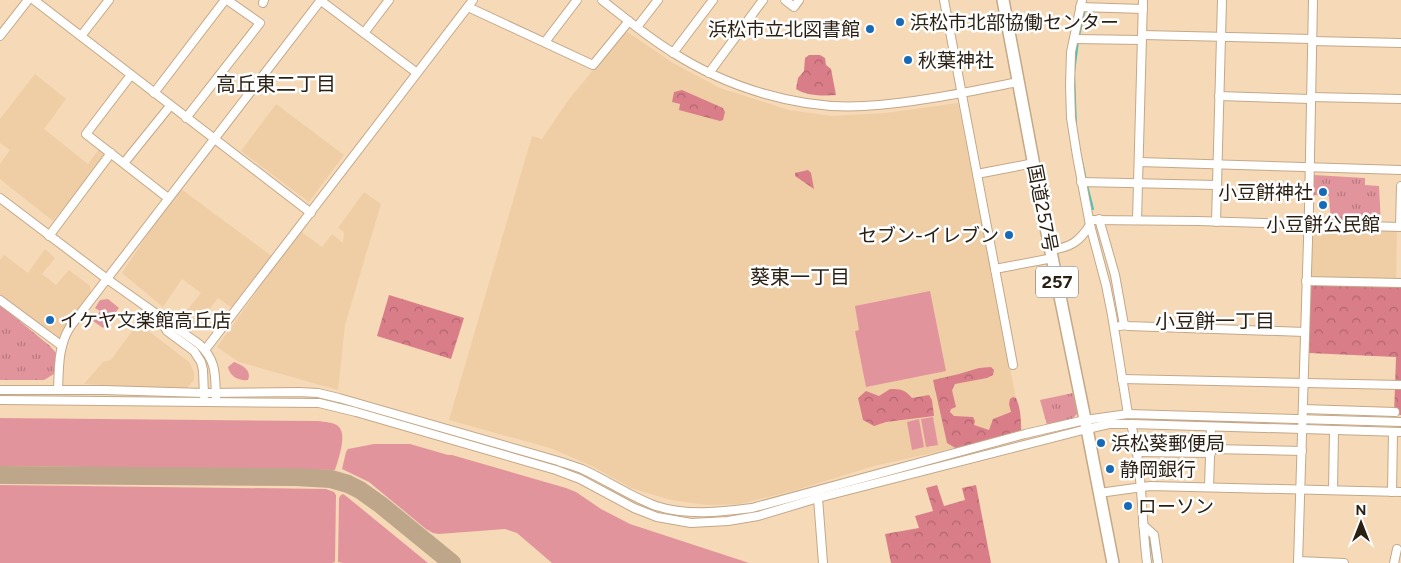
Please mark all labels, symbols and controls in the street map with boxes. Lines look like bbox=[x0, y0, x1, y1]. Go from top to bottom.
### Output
place label: 浜松市北部協働センター bbox=[910, 11, 1119, 34]
marker: 浜松市北部協働センター bbox=[894, 16, 906, 28]
place label: 浜松市立北図書館 bbox=[708, 18, 860, 41]
marker: 浜松市立北図書館 bbox=[864, 23, 876, 35]
place label: 秋葉神社 bbox=[918, 49, 994, 72]
marker: 秋葉神社 bbox=[902, 54, 914, 66]
district label: 高丘東二丁目 bbox=[216, 72, 336, 96]
street label: 国道257号 bbox=[1023, 162, 1062, 254]
place label: 小豆餅神社 bbox=[1218, 181, 1313, 204]
marker: 小豆餅神社 bbox=[1317, 186, 1329, 198]
marker: 小豆餅公民館 bbox=[1317, 199, 1329, 211]
place label: 小豆餅公民館 bbox=[1266, 213, 1380, 236]
place label: セブン-イレブン bbox=[858, 224, 999, 247]
marker: セブン-イレブン bbox=[1003, 229, 1015, 241]
district label: 葵東一丁目 bbox=[750, 265, 850, 289]
road number: 257 bbox=[1036, 266, 1078, 298]
place label: イケヤ文楽館高丘店 bbox=[60, 309, 231, 332]
district label: 小豆餅一丁目 bbox=[1155, 309, 1275, 333]
marker: イケヤ文楽館高丘店 bbox=[44, 314, 56, 326]
place label: 浜松葵郵便局 bbox=[1111, 432, 1225, 455]
marker: 浜松葵郵便局 bbox=[1095, 437, 1107, 449]
place label: 静岡銀行 bbox=[1120, 458, 1196, 481]
marker: 静岡銀行 bbox=[1104, 463, 1116, 475]
place label: ローソン bbox=[1138, 495, 1214, 518]
north arrow bbox=[1336, 498, 1386, 548]
marker: ローソン bbox=[1122, 500, 1134, 512]
text: N bbox=[1356, 502, 1366, 519]

